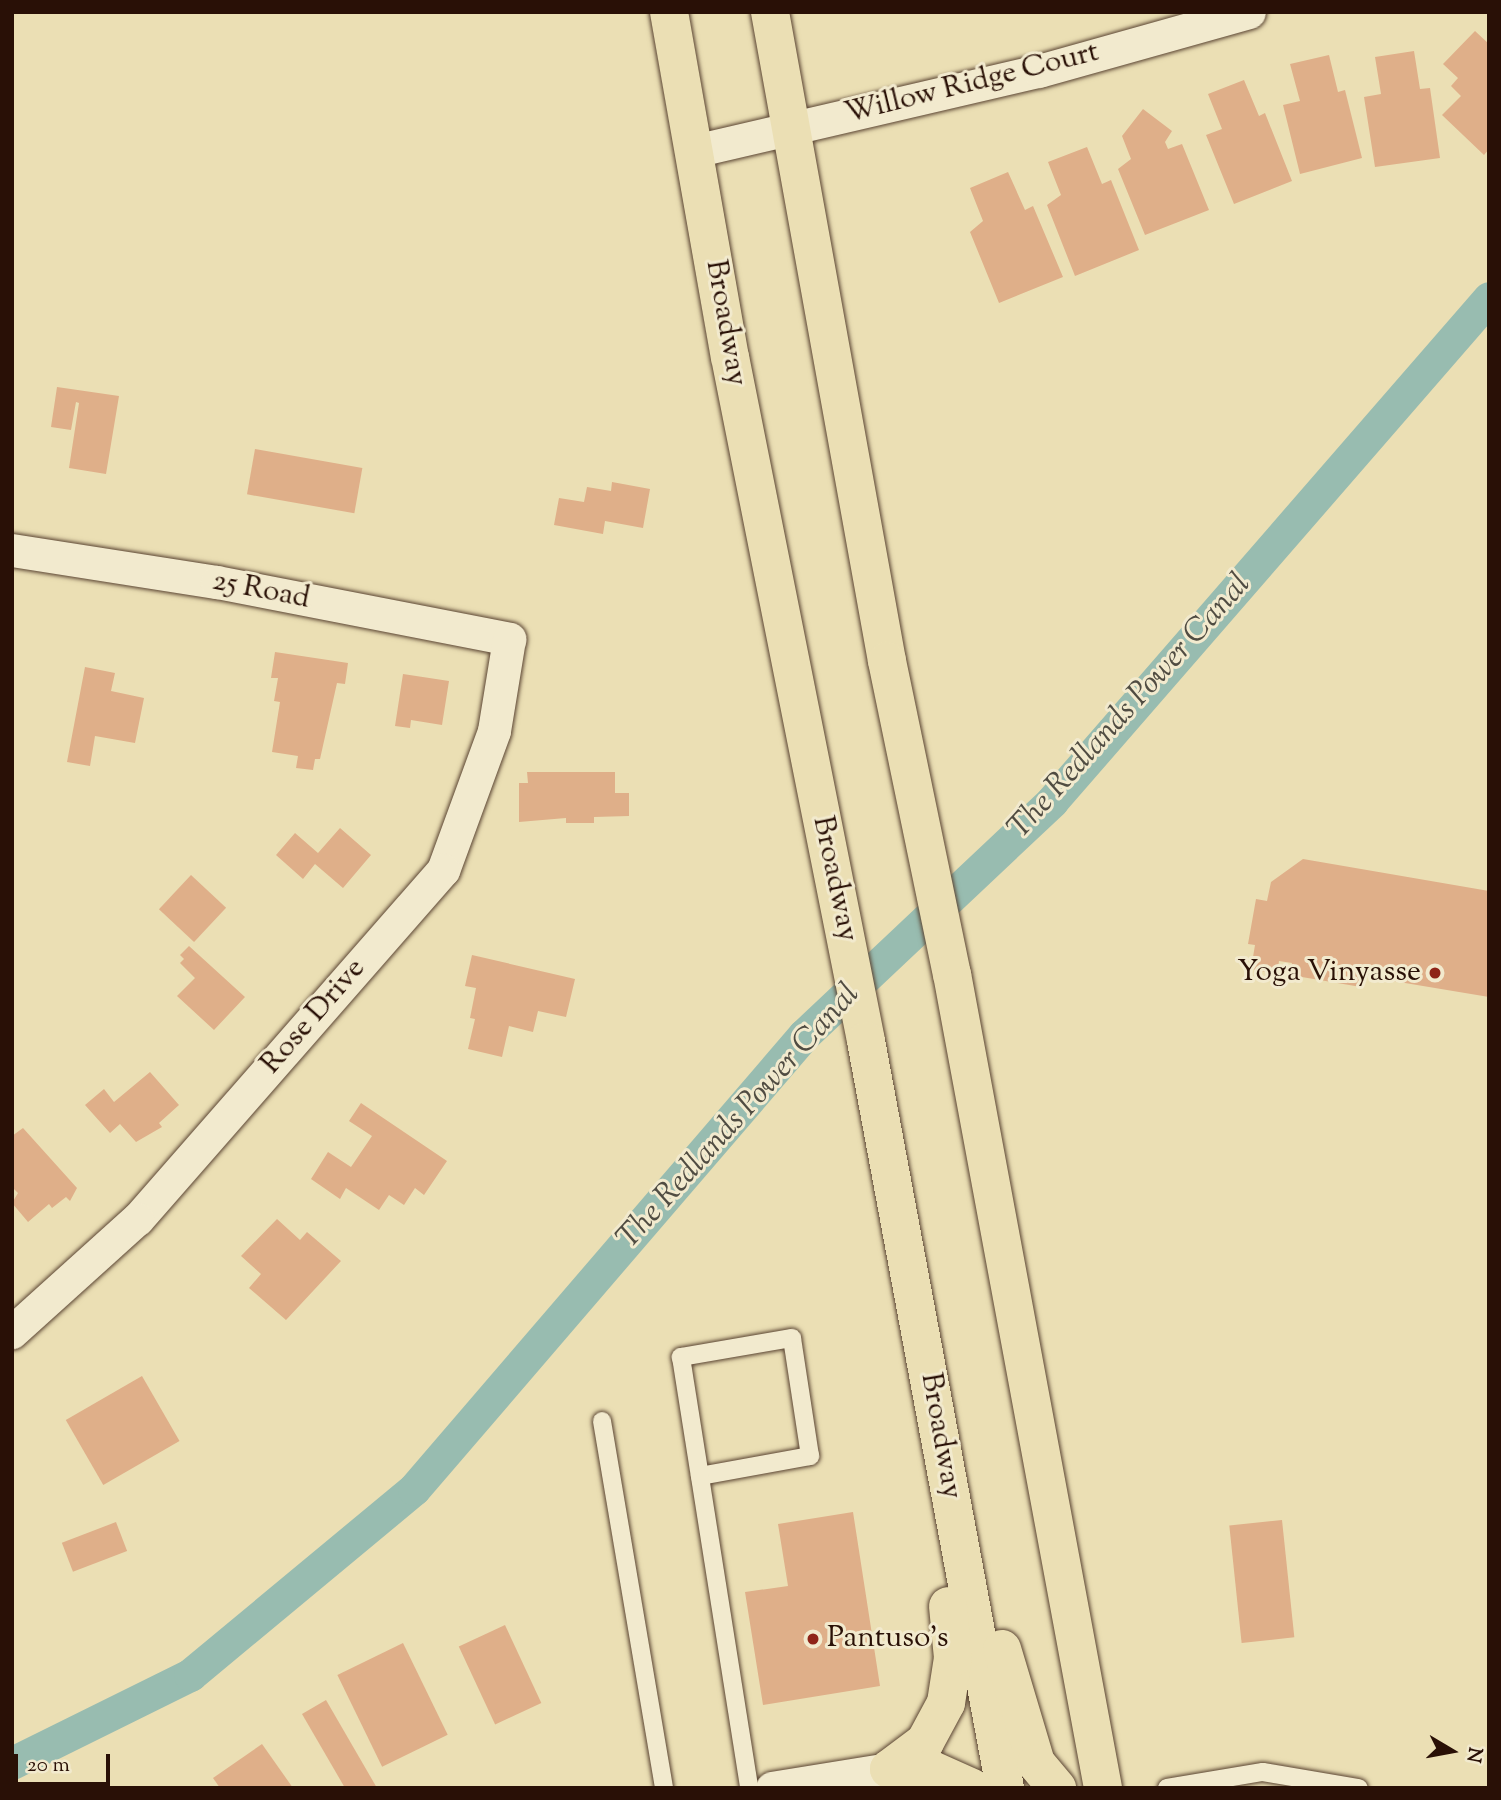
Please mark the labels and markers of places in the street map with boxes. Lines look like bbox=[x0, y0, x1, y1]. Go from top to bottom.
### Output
place label: Yoga Vinyasse bbox=[1237, 955, 1421, 991]
marker: Yoga Vinyasse bbox=[1427, 965, 1443, 981]
place label: Pantuso's bbox=[827, 1621, 948, 1657]
marker: Pantuso's bbox=[805, 1631, 821, 1647]

